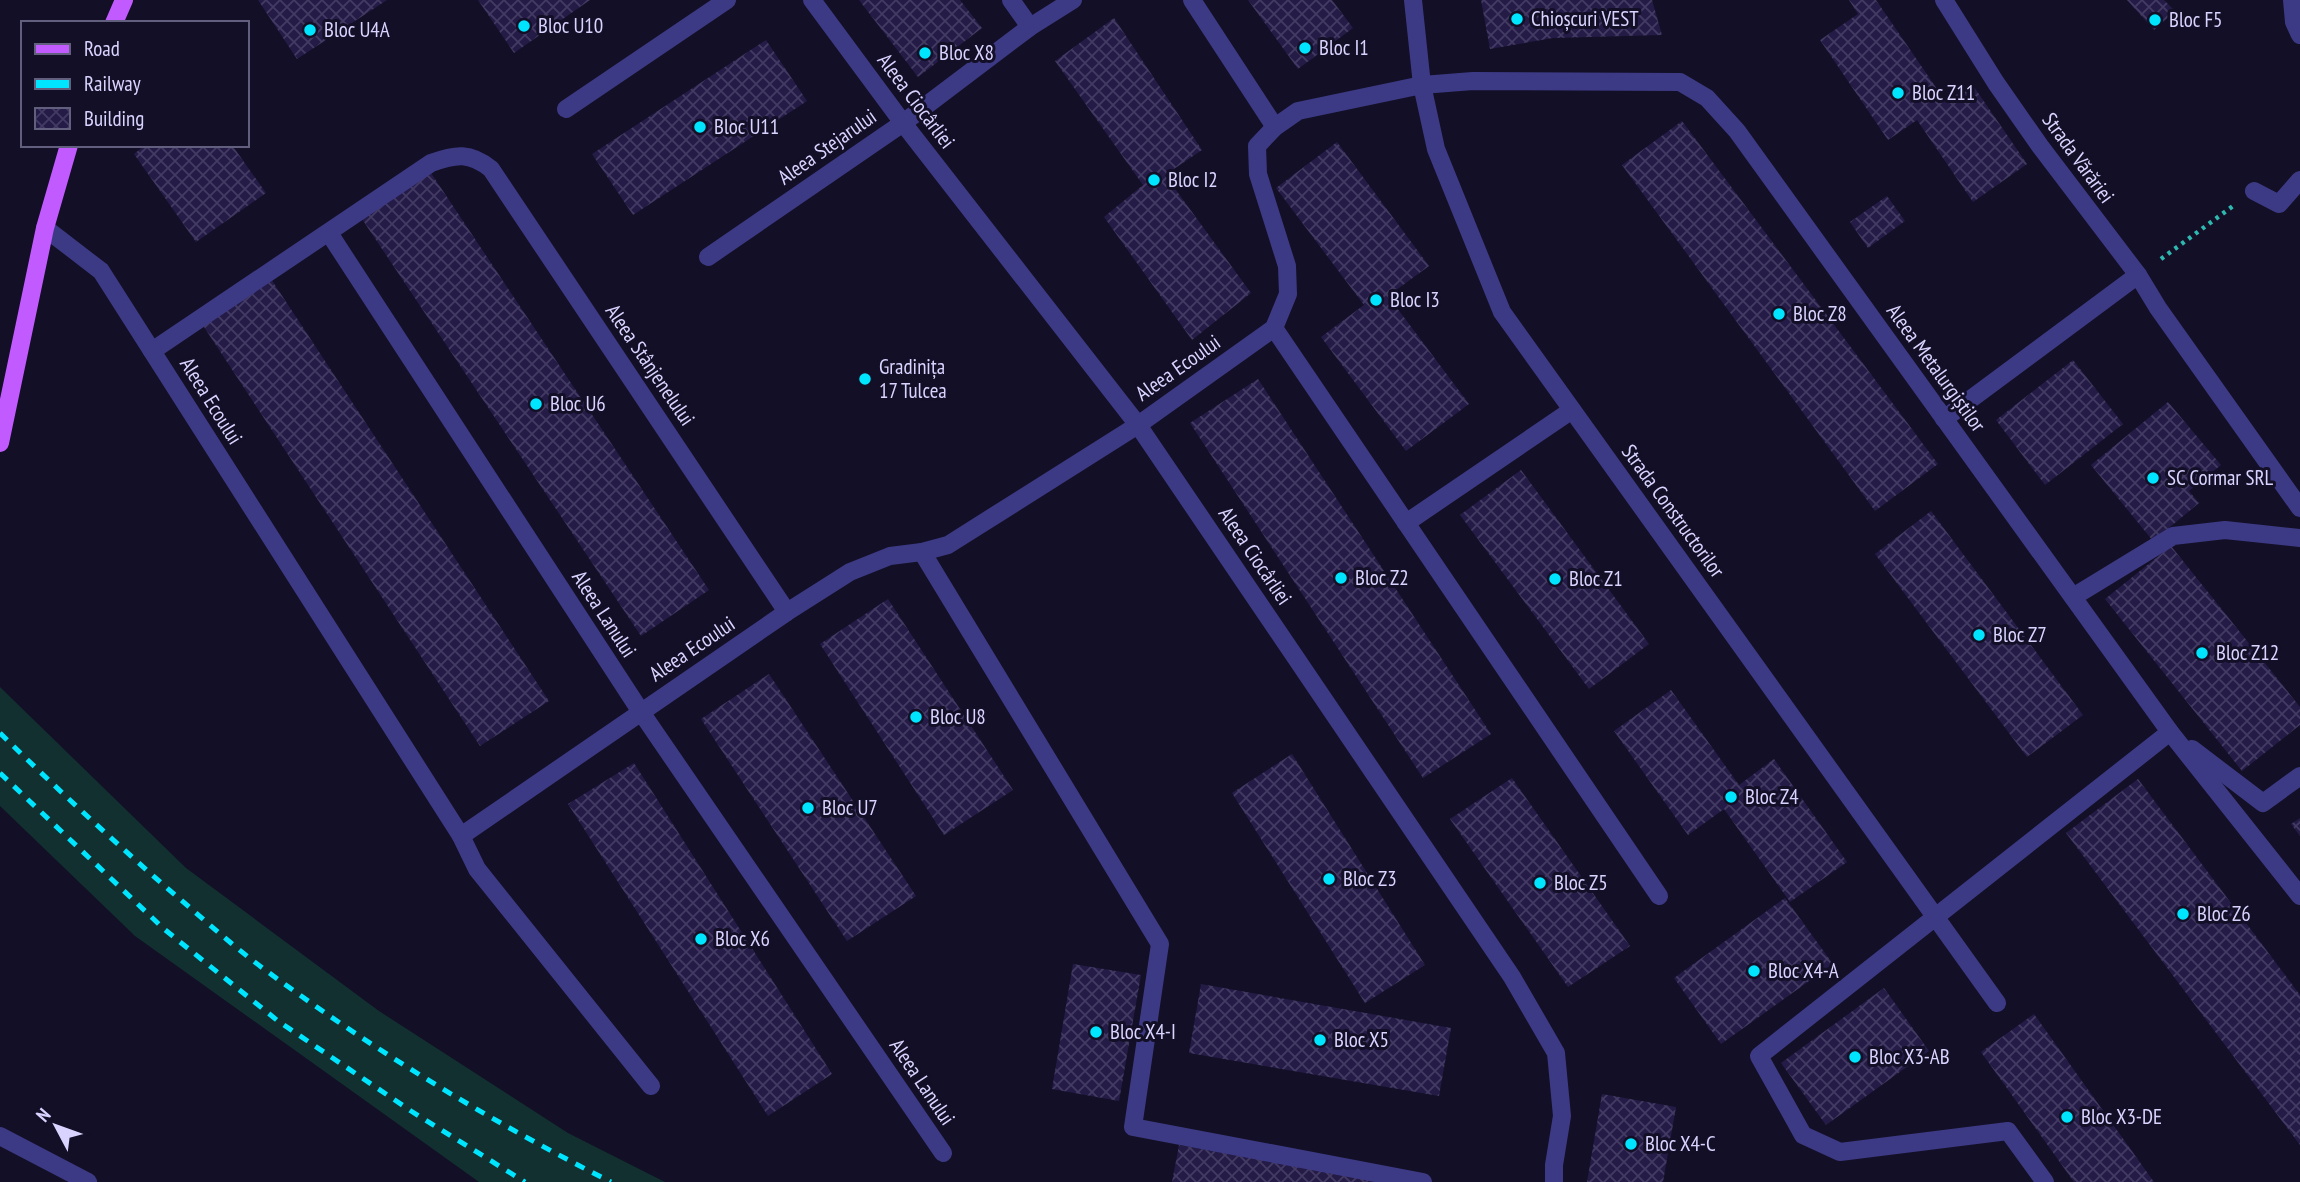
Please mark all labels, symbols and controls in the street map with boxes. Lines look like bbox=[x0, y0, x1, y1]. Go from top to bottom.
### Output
place label: Chioșcuri VEST bbox=[1531, 5, 1639, 32]
place label: Bloc F5 bbox=[2169, 6, 2223, 33]
marker: Chioșcuri VEST bbox=[1509, 11, 1525, 27]
place label: Bloc U10 bbox=[538, 12, 603, 39]
marker: Bloc F5 bbox=[2147, 12, 2163, 28]
place label: Bloc U4A bbox=[324, 16, 390, 43]
marker: Bloc U10 bbox=[516, 18, 532, 34]
legend bbox=[21, 21, 248, 147]
marker: Bloc U4A bbox=[302, 22, 318, 38]
place label: Bloc I1 bbox=[1319, 34, 1369, 61]
text: Road bbox=[84, 35, 120, 62]
place label: Bloc X8 bbox=[939, 39, 994, 66]
marker: Bloc I1 bbox=[1297, 40, 1313, 56]
marker: Bloc X8 bbox=[917, 45, 933, 61]
street label: Aleea Ciocârliei bbox=[872, 48, 961, 154]
text: Railway bbox=[84, 70, 141, 97]
place label: Bloc Z11 bbox=[1912, 79, 1975, 106]
marker: Bloc Z11 bbox=[1890, 85, 1906, 101]
street label: Aleea Stejarului bbox=[772, 103, 881, 190]
text: Building bbox=[84, 105, 144, 132]
street label: Strada Vărăriei bbox=[2037, 107, 2120, 208]
place label: Bloc U11 bbox=[714, 113, 779, 140]
marker: Bloc U11 bbox=[692, 119, 708, 135]
place label: Bloc I2 bbox=[1168, 166, 1218, 193]
marker: Bloc I2 bbox=[1146, 172, 1162, 188]
place label: Bloc I3 bbox=[1390, 286, 1440, 313]
marker: Bloc I3 bbox=[1368, 292, 1384, 308]
street label: Aleea Metalurgiștilor bbox=[1881, 298, 1992, 437]
street label: Aleea Stânjenelului bbox=[600, 299, 701, 431]
place label: Bloc Z8 bbox=[1793, 300, 1847, 327]
marker: Bloc Z8 bbox=[1771, 306, 1787, 322]
street label: Aleea Ecoului bbox=[1130, 329, 1225, 407]
street label: Aleea Ecoului bbox=[174, 352, 249, 449]
place label: Gradinița 17 Tulcea bbox=[879, 353, 947, 404]
marker: Gradinița 17 Tulcea bbox=[857, 371, 873, 387]
place label: Bloc U6 bbox=[550, 390, 606, 417]
marker: Bloc U6 bbox=[528, 396, 544, 412]
street label: Strada Constructorilor bbox=[1616, 439, 1731, 583]
place label: SC Cormar SRL bbox=[2167, 464, 2274, 491]
marker: SC Cormar SRL bbox=[2145, 470, 2161, 486]
street label: Aleea Ciocârliei bbox=[1213, 502, 1298, 610]
place label: Bloc Z2 bbox=[1355, 564, 1409, 591]
street label: Aleea Lanului bbox=[566, 565, 643, 662]
place label: Bloc Z1 bbox=[1569, 565, 1623, 592]
marker: Bloc Z2 bbox=[1333, 570, 1349, 586]
marker: Bloc Z1 bbox=[1547, 571, 1563, 587]
street label: Aleea Ecoului bbox=[644, 610, 740, 687]
place label: Bloc Z7 bbox=[1993, 621, 2047, 648]
marker: Bloc Z7 bbox=[1971, 627, 1987, 643]
place label: Bloc Z12 bbox=[2216, 639, 2279, 666]
marker: Bloc Z12 bbox=[2194, 645, 2210, 661]
place label: Bloc U8 bbox=[930, 703, 986, 730]
marker: Bloc U8 bbox=[908, 709, 924, 725]
place label: Bloc Z4 bbox=[1745, 783, 1799, 810]
marker: Bloc Z4 bbox=[1723, 789, 1739, 805]
place label: Bloc U7 bbox=[822, 794, 878, 821]
marker: Bloc U7 bbox=[800, 800, 816, 816]
place label: Bloc Z3 bbox=[1343, 865, 1397, 892]
place label: Bloc Z5 bbox=[1554, 869, 1608, 896]
marker: Bloc Z3 bbox=[1321, 871, 1337, 887]
marker: Bloc Z5 bbox=[1532, 875, 1548, 891]
place label: Bloc Z6 bbox=[2197, 900, 2251, 927]
marker: Bloc Z6 bbox=[2175, 906, 2191, 922]
place label: Bloc X6 bbox=[715, 925, 770, 952]
marker: Bloc X6 bbox=[693, 931, 709, 947]
place label: Bloc X4-A bbox=[1768, 957, 1839, 984]
marker: Bloc X4-A bbox=[1746, 963, 1762, 979]
place label: Bloc X4-I bbox=[1110, 1018, 1176, 1045]
marker: Bloc X4-I bbox=[1088, 1024, 1104, 1040]
place label: Bloc X5 bbox=[1334, 1026, 1389, 1053]
marker: Bloc X5 bbox=[1312, 1032, 1328, 1048]
street label: Aleea Lanului bbox=[884, 1033, 961, 1130]
place label: Bloc X3-AB bbox=[1869, 1043, 1950, 1070]
marker: Bloc X3-AB bbox=[1847, 1049, 1863, 1065]
north arrow bbox=[21, 1091, 91, 1161]
text: N bbox=[31, 1103, 56, 1127]
place label: Bloc X3-DE bbox=[2081, 1103, 2162, 1130]
marker: Bloc X3-DE bbox=[2059, 1109, 2075, 1125]
place label: Bloc X4-C bbox=[1645, 1130, 1716, 1157]
marker: Bloc X4-C bbox=[1623, 1136, 1639, 1152]

